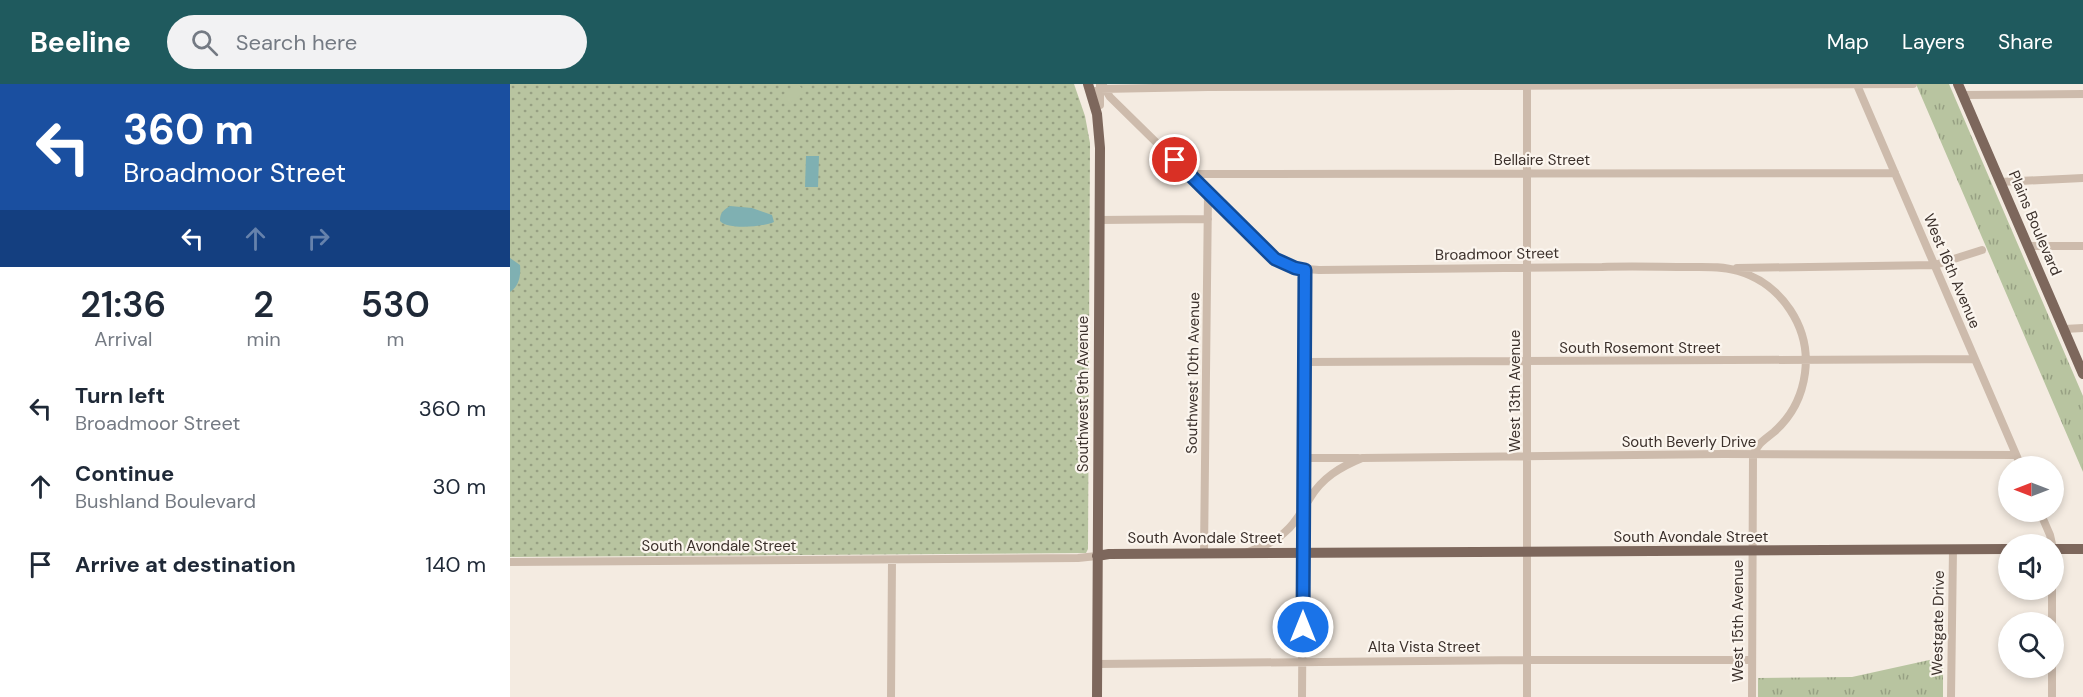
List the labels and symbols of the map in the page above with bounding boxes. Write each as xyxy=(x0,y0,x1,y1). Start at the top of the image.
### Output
pin xyxy=(1149,134,1200,185)
street label: Bellaire Street xyxy=(1494,150,1590,170)
street label: Plains Boulevard xyxy=(2004,167,2066,279)
street label: West 16th Avenue xyxy=(1919,211,1985,331)
street label: Broadmoor Street xyxy=(1435,243,1559,265)
street label: Southwest 10th Avenue xyxy=(1182,292,1204,454)
street label: Southwest 9th Avenue xyxy=(1073,316,1093,472)
street label: West 13th Avenue xyxy=(1505,330,1525,452)
street label: South Rosemont Street xyxy=(1559,338,1721,358)
street label: South Beverly Drive xyxy=(1622,432,1756,452)
north arrow xyxy=(1998,456,2064,522)
street label: South Avondale Street xyxy=(1614,527,1769,547)
street label: South Avondale Street xyxy=(1128,528,1283,548)
street label: South Avondale Street xyxy=(642,536,797,556)
street label: West 15th Avenue xyxy=(1728,560,1748,682)
street label: Westgate Drive xyxy=(1927,570,1949,676)
position arrow xyxy=(1271,595,1335,659)
street label: Alta Vista Street xyxy=(1368,637,1480,657)

